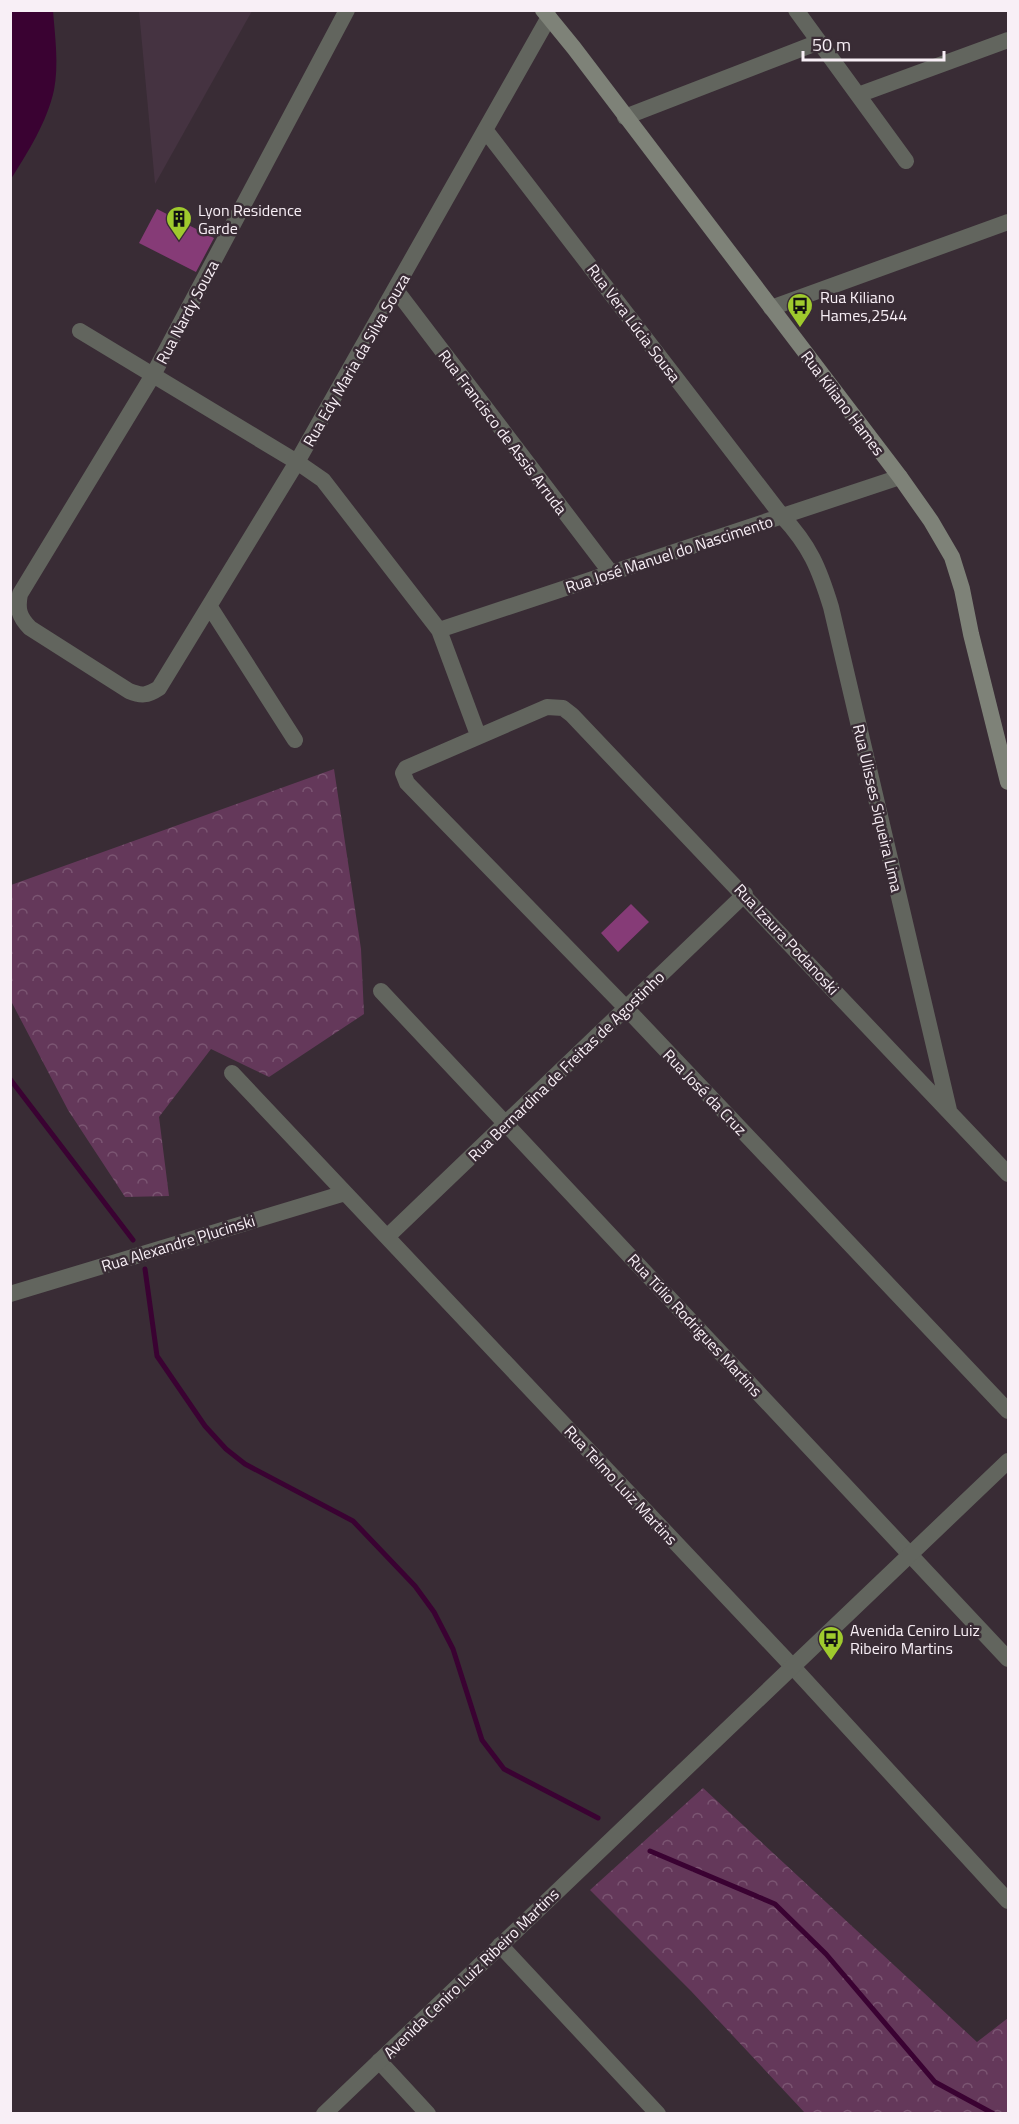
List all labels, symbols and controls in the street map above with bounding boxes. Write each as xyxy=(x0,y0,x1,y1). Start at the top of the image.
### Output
scale bar xyxy=(803,24,944,62)
text: 50 m xyxy=(812,31,851,58)
place label: Lyon Residence Garde xyxy=(198,198,302,240)
building icon: Lyon Residence Garde xyxy=(164,204,194,242)
street label: Rua Nardy Souza xyxy=(149,256,225,368)
street label: Rua Vera Lúcia Sousa xyxy=(581,259,687,387)
street label: Rua Edy Maria da Silva Souza xyxy=(297,269,415,451)
place label: Rua Kiliano Hames,2544 xyxy=(820,285,907,327)
bus stop icon: Rua Kiliano Hames,2544 xyxy=(785,291,815,329)
street label: Rua Francisco de Assis Arruda xyxy=(433,344,573,520)
street label: Rua Kiliano Hames xyxy=(796,345,890,461)
street label: Rua José Manuel do Nascimento xyxy=(562,509,776,599)
street label: Rua Ulisses Siqueira Lima xyxy=(847,722,909,894)
street label: Rua Izaura Podanoski xyxy=(729,878,845,1000)
street label: Rua Bernardina de Freitas de Agostinho xyxy=(462,965,670,1167)
street label: Rua José da Cruz xyxy=(658,1043,752,1141)
street label: Rua Alexandre Plucinski xyxy=(98,1208,258,1278)
street label: Rua Túlio Rodrigues Martins xyxy=(622,1248,768,1402)
street label: Rua Telmo Luiz Martins xyxy=(559,1420,683,1550)
place label: Avenida Ceniro Luiz Ribeiro Martins xyxy=(850,1618,980,1660)
bus stop icon: Avenida Ceniro Luiz Ribeiro Martins xyxy=(816,1624,846,1662)
street label: Avenida Ceniro Luiz Ribeiro Martins xyxy=(378,1882,564,2064)

